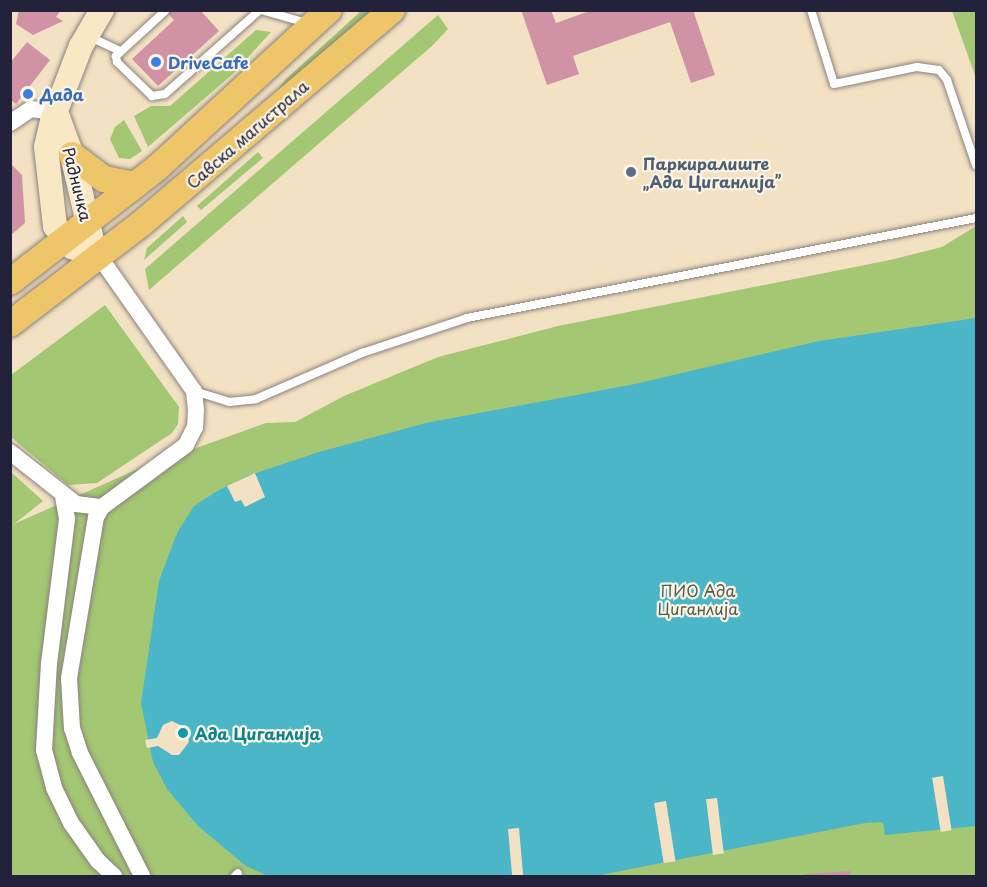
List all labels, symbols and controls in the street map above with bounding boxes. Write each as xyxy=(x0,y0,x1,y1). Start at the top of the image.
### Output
place label: DriveCafe xyxy=(168,52,249,72)
marker: DriveCafe xyxy=(149,55,163,69)
street label: Савска магистрала xyxy=(182,75,312,193)
place label: Дада xyxy=(40,84,84,104)
marker: Дада xyxy=(21,87,35,101)
street label: Радничка xyxy=(60,145,96,223)
place label: Паркиралиште „Ада Циганлија” xyxy=(643,153,781,191)
marker: Паркиралиште „Ада Циганлија” xyxy=(624,165,638,179)
park label: ПИО Ада Циганлија xyxy=(658,580,738,618)
place label: Ада Циганлија xyxy=(195,723,320,743)
marker: Ада Циганлија xyxy=(176,726,190,740)

